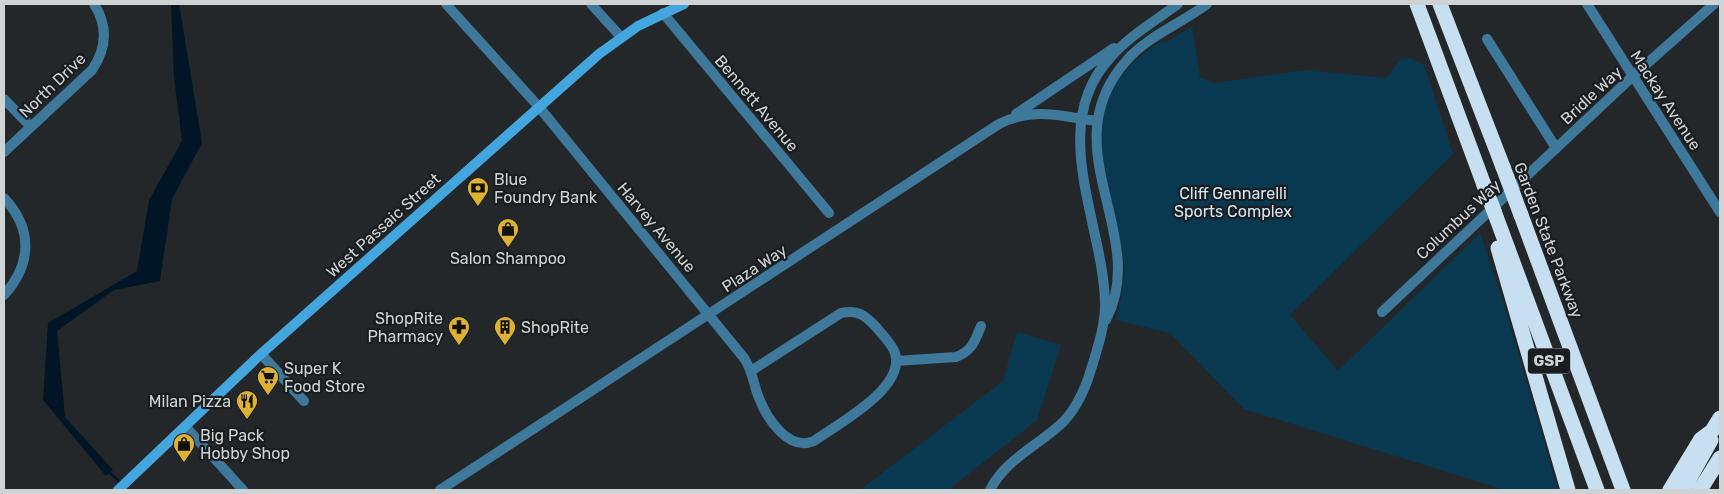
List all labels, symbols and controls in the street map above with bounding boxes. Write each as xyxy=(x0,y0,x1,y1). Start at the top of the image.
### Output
street label: Mackay Avenue xyxy=(1626,47,1705,154)
street label: North Drive xyxy=(15,49,89,122)
street label: Bennett Avenue xyxy=(711,51,802,155)
street label: Bridle Way xyxy=(1557,62,1626,128)
street label: Garden State Parkway xyxy=(1510,160,1587,321)
street label: West Passaic Street xyxy=(322,169,444,282)
place label: Blue Foundry Bank xyxy=(494,170,598,207)
street label: Columbus Way xyxy=(1412,175,1505,263)
bank icon: Blue Foundry Bank xyxy=(466,176,490,207)
street label: Harvey Avenue xyxy=(614,179,700,276)
park label: Cliff Gennarelli Sports Complex xyxy=(1174,184,1292,221)
shop icon: Salon Shampoo xyxy=(496,217,520,248)
street label: Plaza Way xyxy=(718,240,790,296)
place label: Salon Shampoo xyxy=(450,249,566,268)
place label: ShopRite Pharmacy xyxy=(368,309,443,346)
pharmacy icon: ShopRite Pharmacy xyxy=(447,315,471,346)
building icon: ShopRite xyxy=(493,315,517,346)
place label: ShopRite xyxy=(521,318,589,337)
road number: GSP xyxy=(1528,348,1570,374)
place label: Super K Food Store xyxy=(284,359,365,396)
supermarket icon: Super K Food Store xyxy=(256,365,280,396)
restaurant icon: Milan Pizza xyxy=(235,389,259,420)
place label: Milan Pizza xyxy=(149,392,231,411)
place label: Big Pack Hobby Shop xyxy=(200,426,290,463)
shop icon: Big Pack Hobby Shop xyxy=(172,432,196,463)

